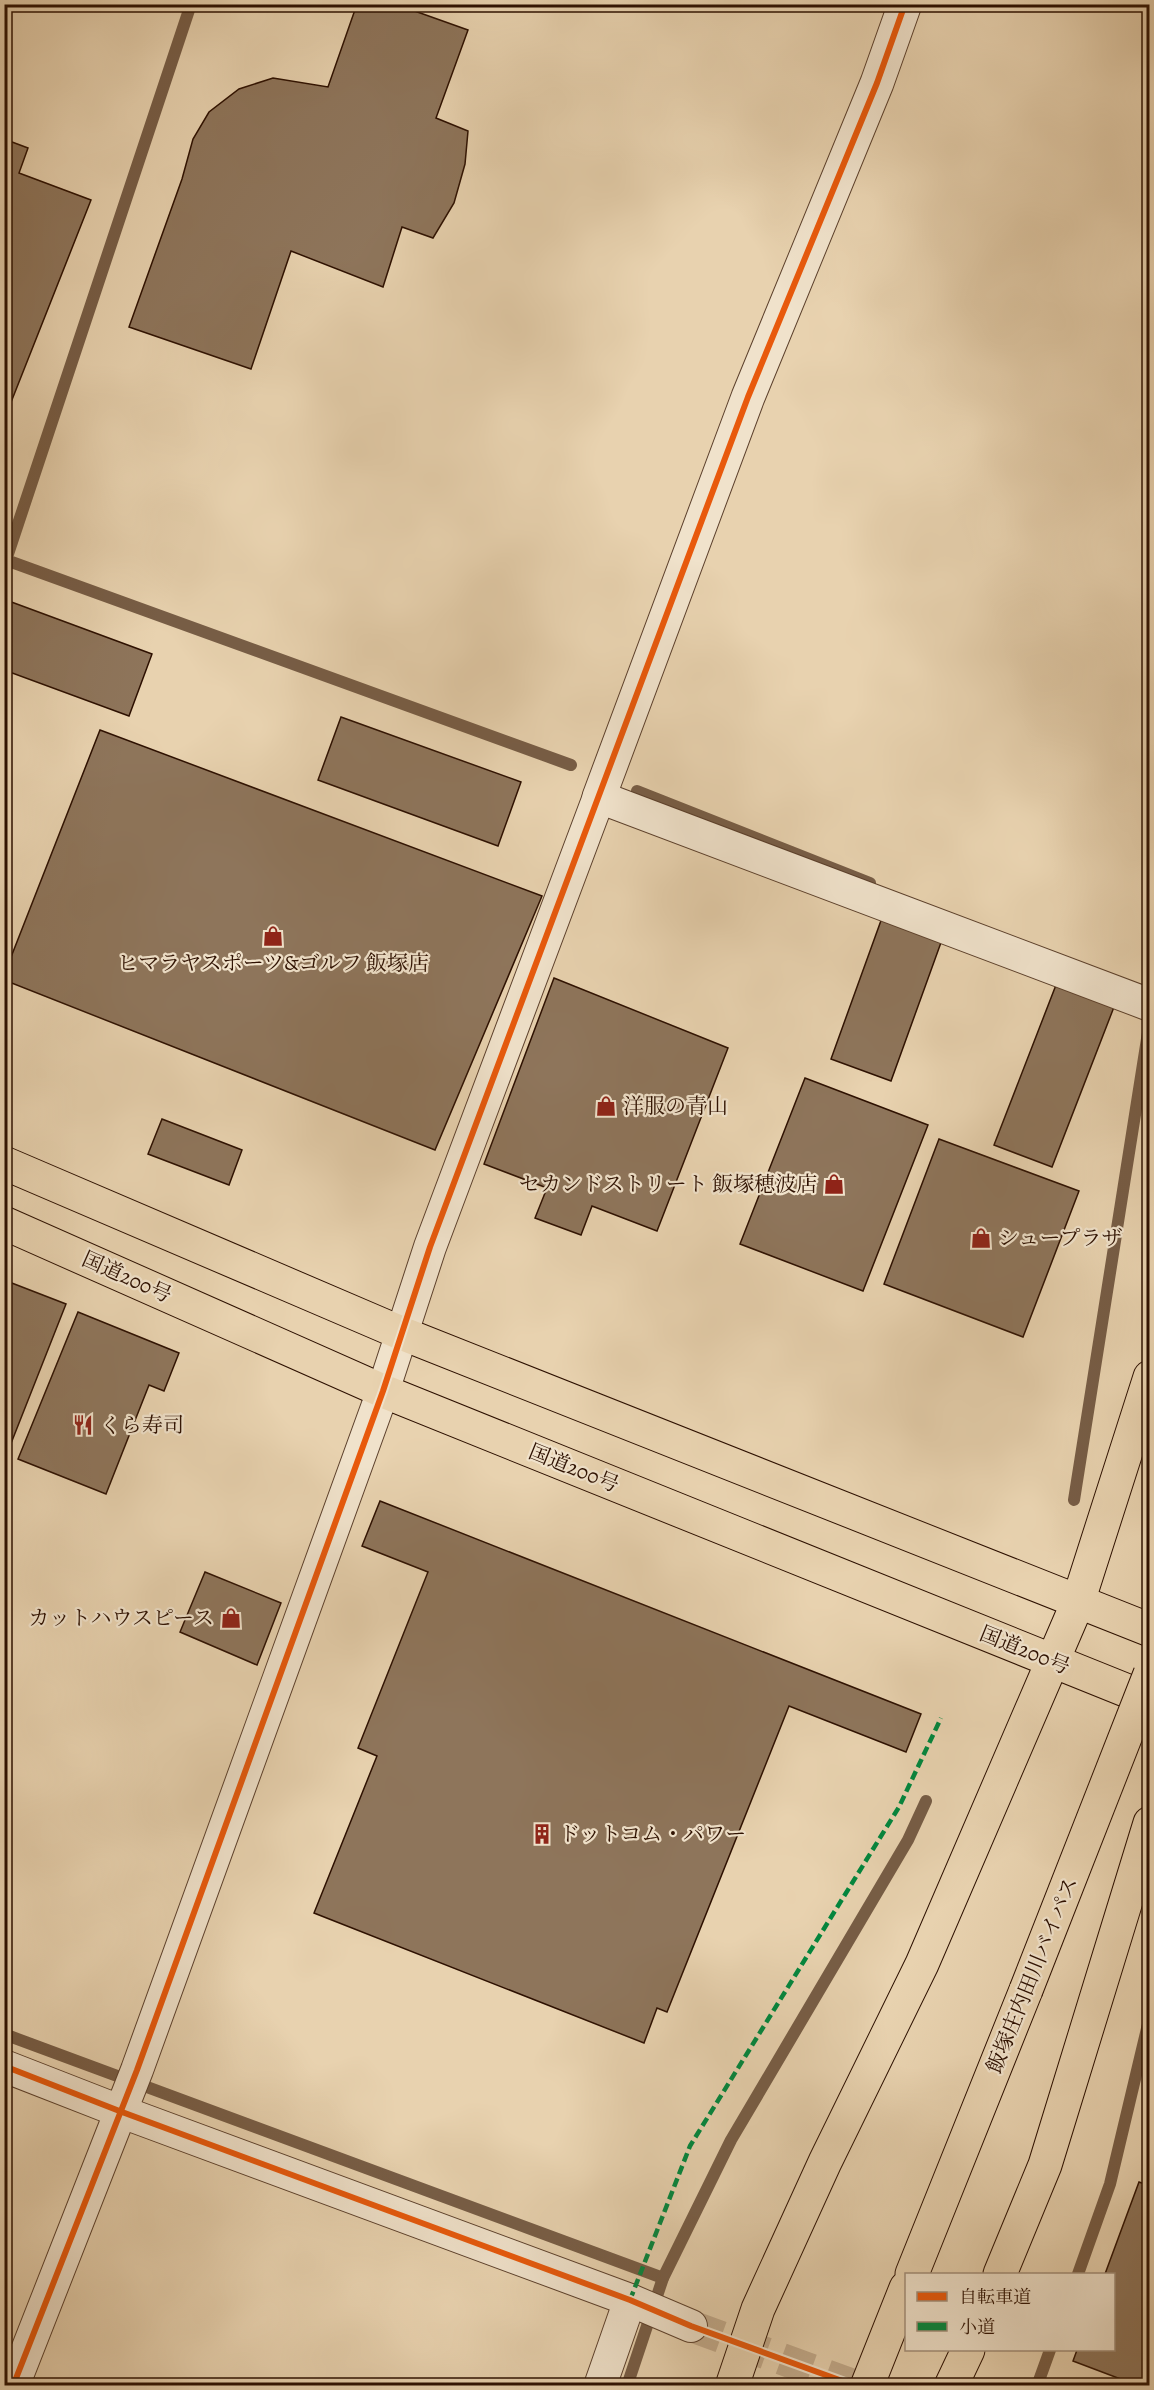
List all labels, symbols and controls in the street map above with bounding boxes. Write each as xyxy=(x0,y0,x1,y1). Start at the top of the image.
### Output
shop icon: ヒマラヤスポーツ&ゴルフ 飯塚店 xyxy=(261,924,285,948)
place label: ヒマラヤスポーツ&ゴルフ 飯塚店 xyxy=(117,949,429,977)
place label: 洋服の青山 xyxy=(623,1092,728,1120)
shop icon: 洋服の青山 xyxy=(594,1094,618,1118)
place label: セカンドストリート 飯塚穂波店 xyxy=(519,1170,817,1198)
shop icon: セカンドストリート 飯塚穂波店 xyxy=(822,1172,846,1196)
place label: シュープラザ xyxy=(998,1224,1123,1252)
shop icon: シュープラザ xyxy=(969,1226,993,1250)
street label: 国道200号 xyxy=(78,1245,176,1309)
place label: くら寿司 xyxy=(100,1411,184,1439)
restaurant icon: くら寿司 xyxy=(71,1413,95,1437)
street label: 国道200号 xyxy=(525,1437,623,1499)
place label: カットハウスピース xyxy=(28,1604,214,1632)
shop icon: カットハウスピース xyxy=(219,1606,243,1630)
street label: 国道200号 xyxy=(976,1619,1074,1681)
place label: ドットコム・パワー xyxy=(559,1820,746,1848)
building icon: ドットコム・パワー xyxy=(530,1822,554,1846)
street label: 飯塚庄内田川バイパス xyxy=(980,1873,1084,2077)
legend xyxy=(905,2273,1115,2351)
text: 自転車道 xyxy=(959,2285,1031,2309)
text: 小道 xyxy=(959,2315,995,2339)

